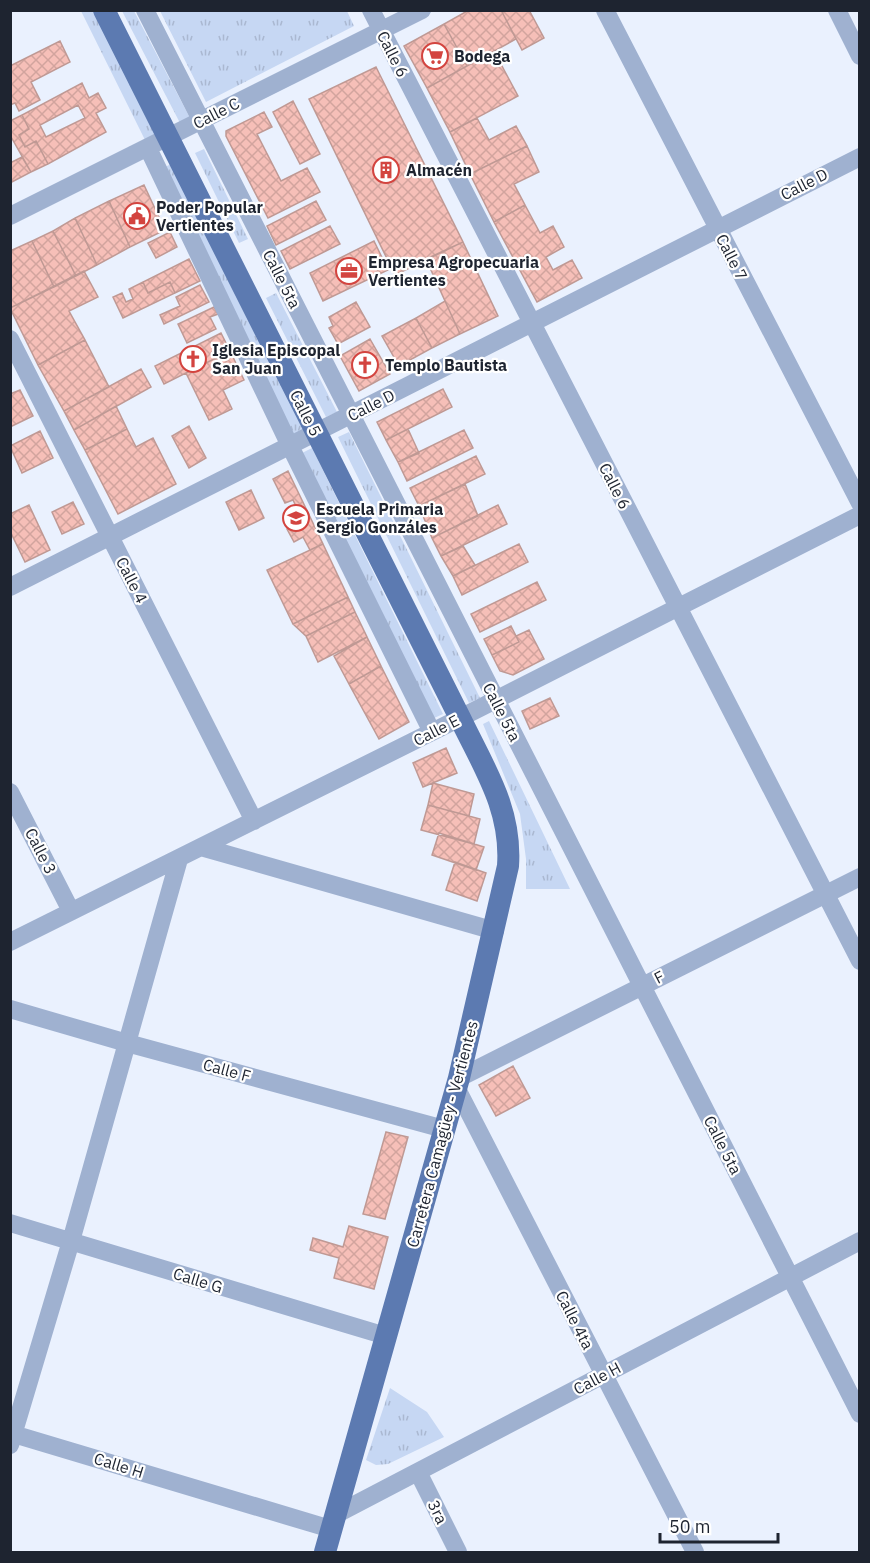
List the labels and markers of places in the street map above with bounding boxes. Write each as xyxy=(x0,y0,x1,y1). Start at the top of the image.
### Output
supermarket icon: Bodega xyxy=(420,41,450,71)
place label: Bodega xyxy=(454,46,510,66)
building icon: Almacén xyxy=(371,155,401,185)
place label: Almacén xyxy=(406,160,472,180)
place label: Poder Popular Vertientes xyxy=(156,197,264,235)
public building icon: Poder Popular Vertientes xyxy=(122,201,152,231)
place label: Empresa Agropecuaria Vertientes xyxy=(368,252,539,290)
office icon: Empresa Agropecuaria Vertientes xyxy=(334,256,364,286)
place label: Iglesia Episcopal San Juan xyxy=(212,340,340,378)
church icon: Iglesia Episcopal San Juan xyxy=(178,344,208,374)
church icon: Templo Bautista xyxy=(350,350,380,380)
place label: Templo Bautista xyxy=(385,355,507,375)
place label: Escuela Primaria Sergio Gonzáles xyxy=(316,499,443,537)
school or university icon: Escuela Primaria Sergio Gonzáles xyxy=(281,503,311,533)

